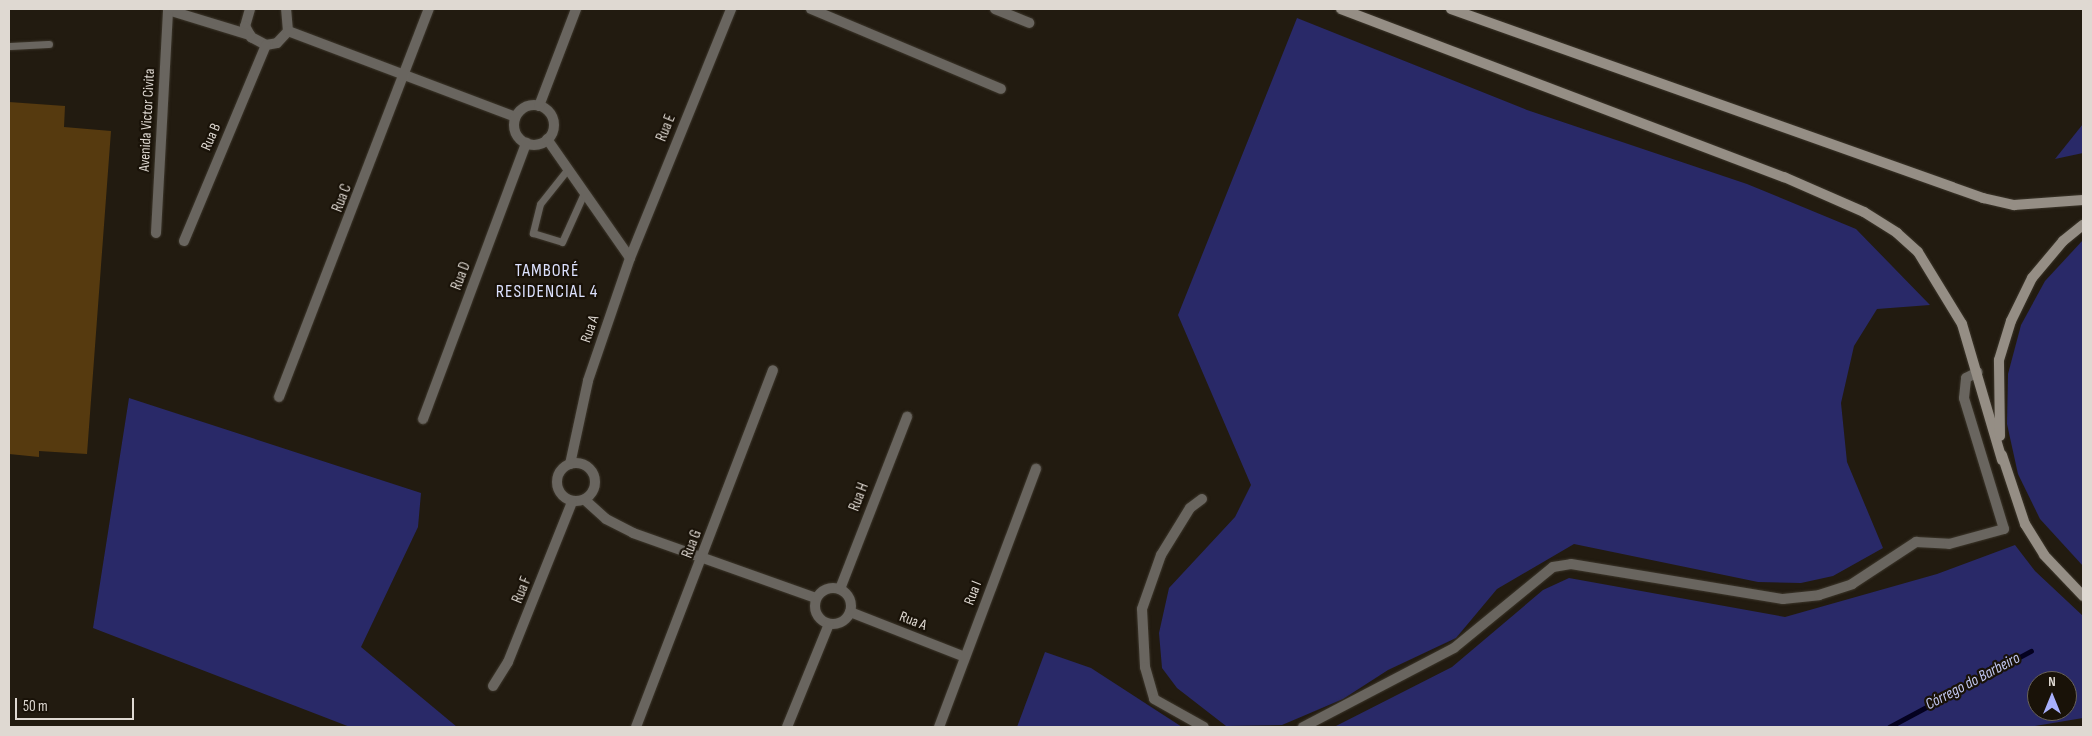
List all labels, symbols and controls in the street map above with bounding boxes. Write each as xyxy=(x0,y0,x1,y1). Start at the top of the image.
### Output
street label: Avenida Victor Civita xyxy=(135,68,159,172)
street label: Rua E xyxy=(652,112,680,144)
street label: Rua B xyxy=(197,121,225,153)
street label: Rua C xyxy=(328,181,356,215)
street label: Rua D xyxy=(447,259,475,293)
district label: TAMBORÉ RESIDENCIAL 4 xyxy=(494,261,600,304)
street label: Rua A xyxy=(577,313,603,345)
street label: Rua H xyxy=(845,480,873,514)
street label: Rua G xyxy=(678,527,706,561)
street label: Rua F xyxy=(509,574,535,606)
street label: Rua I xyxy=(960,578,986,608)
street label: Rua A xyxy=(897,608,929,634)
water label: Córrego do Barbeiro xyxy=(1922,649,2024,715)
north arrow xyxy=(2027,671,2077,721)
text: N xyxy=(2048,673,2056,690)
scale bar xyxy=(18,688,136,720)
text: 50 m xyxy=(23,697,48,716)

